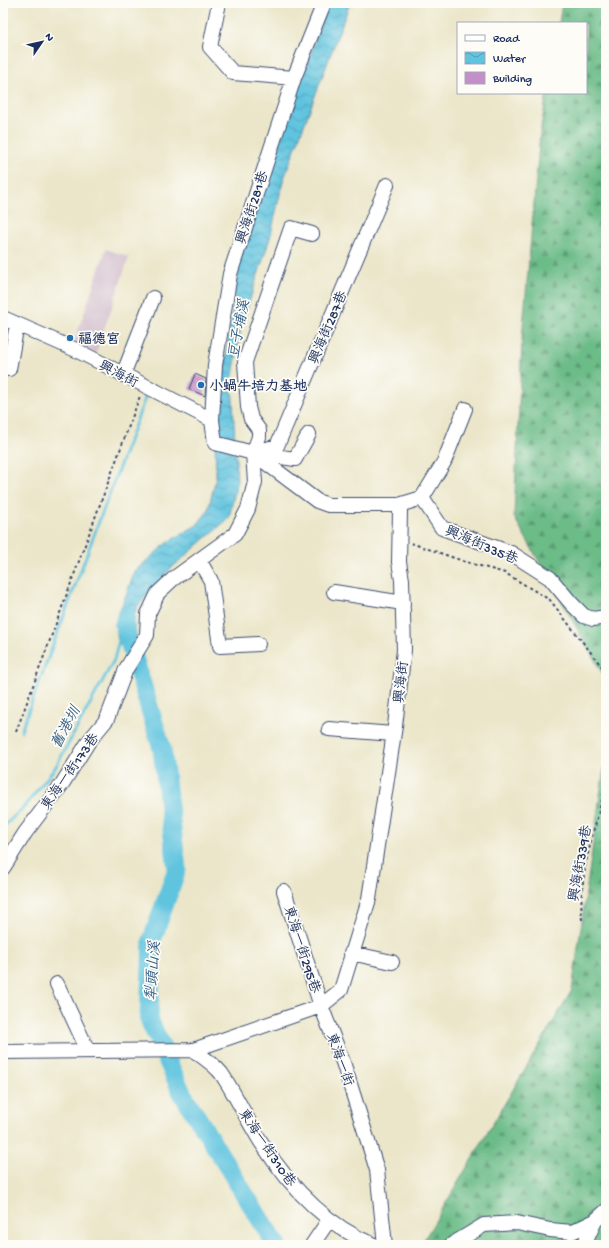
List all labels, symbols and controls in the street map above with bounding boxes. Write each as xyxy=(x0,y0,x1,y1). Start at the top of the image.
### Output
north arrow xyxy=(22,22,62,62)
legend xyxy=(457,22,587,94)
text: N xyxy=(42,31,56,44)
text: Road xyxy=(493,33,520,47)
text: Water xyxy=(493,53,527,67)
text: Building xyxy=(492,73,532,87)
street label: 興海街281巷 xyxy=(233,168,274,247)
street label: 興海街287巷 xyxy=(305,288,353,367)
water label: 豆子埔溪 xyxy=(224,297,255,361)
place label: 福德宮 xyxy=(78,331,120,349)
marker: 福德宮 xyxy=(65,333,75,343)
street label: 興海街 xyxy=(95,357,141,392)
place label: 小蝸牛培力基地 xyxy=(209,378,307,396)
marker: 小蝸牛培力基地 xyxy=(196,380,206,390)
street label: 興海街335巷 xyxy=(442,522,522,570)
street label: 興海街 xyxy=(391,660,413,704)
water label: 舊港圳 xyxy=(47,702,86,752)
street label: 東海一街173巷 xyxy=(37,729,104,814)
street label: 興海街339巷 xyxy=(565,823,597,903)
street label: 東海一街295巷 xyxy=(278,903,324,997)
water label: 犁頭山溪 xyxy=(142,940,165,1002)
street label: 東海一街 xyxy=(321,1030,357,1089)
street label: 東海一街310巷 xyxy=(233,1105,300,1192)

